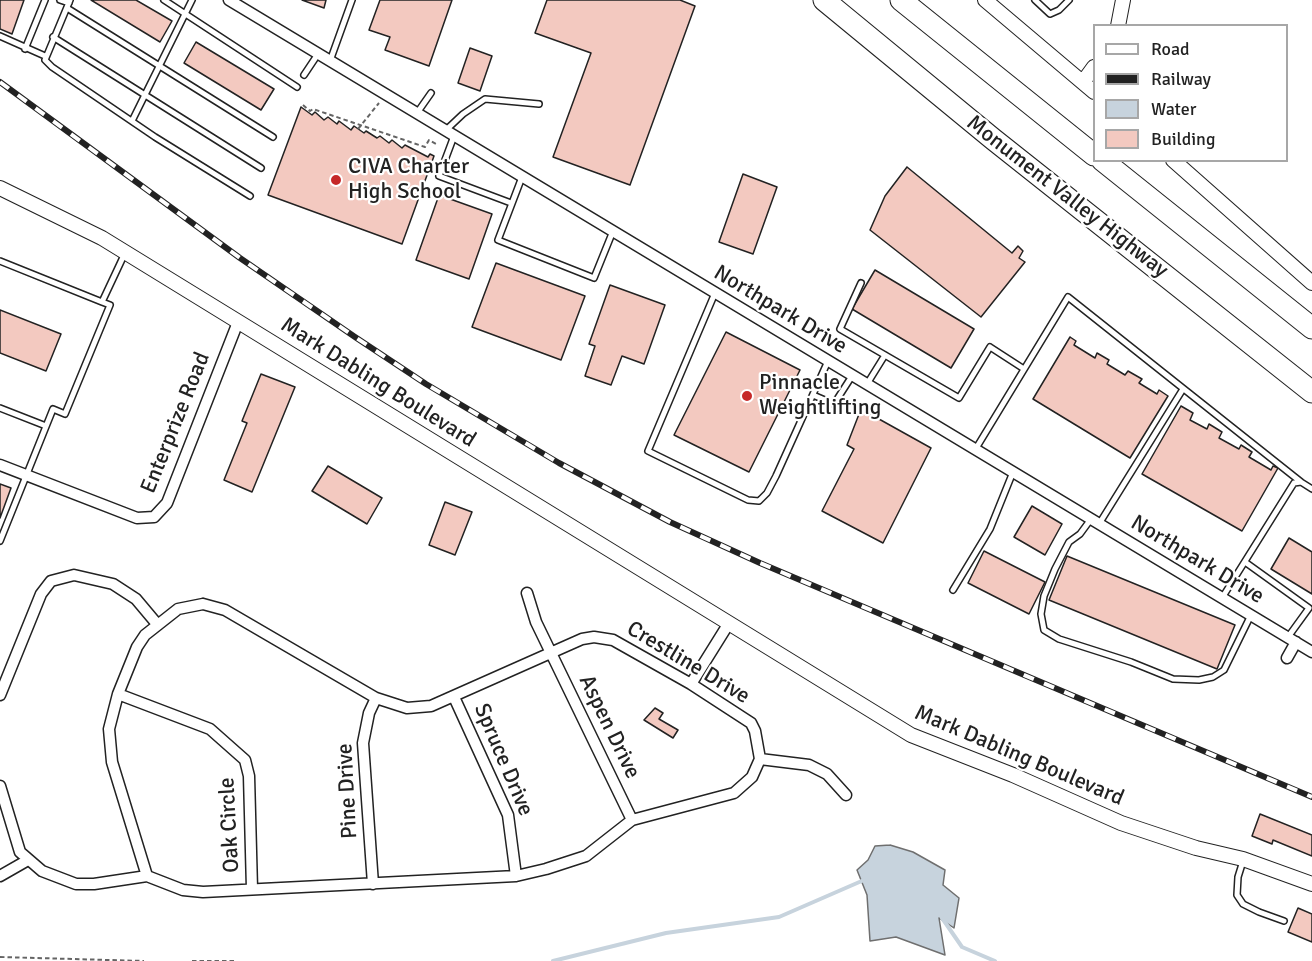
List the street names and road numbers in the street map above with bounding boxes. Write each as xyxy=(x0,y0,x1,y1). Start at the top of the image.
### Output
street label: Monument Valley Highway xyxy=(961,110,1173,284)
street label: Northpark Drive xyxy=(709,260,851,360)
street label: Mark Dabling Boulevard xyxy=(276,312,480,454)
street label: Enterprize Road xyxy=(136,349,216,497)
street label: Northpark Drive xyxy=(1126,510,1268,610)
street label: Crestline Drive xyxy=(622,616,754,710)
street label: Aspen Drive xyxy=(573,671,645,783)
street label: Spruce Drive xyxy=(468,700,538,820)
street label: Mark Dabling Boulevard xyxy=(910,700,1128,812)
street label: Pine Drive xyxy=(332,743,364,839)
street label: Oak Circle xyxy=(214,776,246,874)

